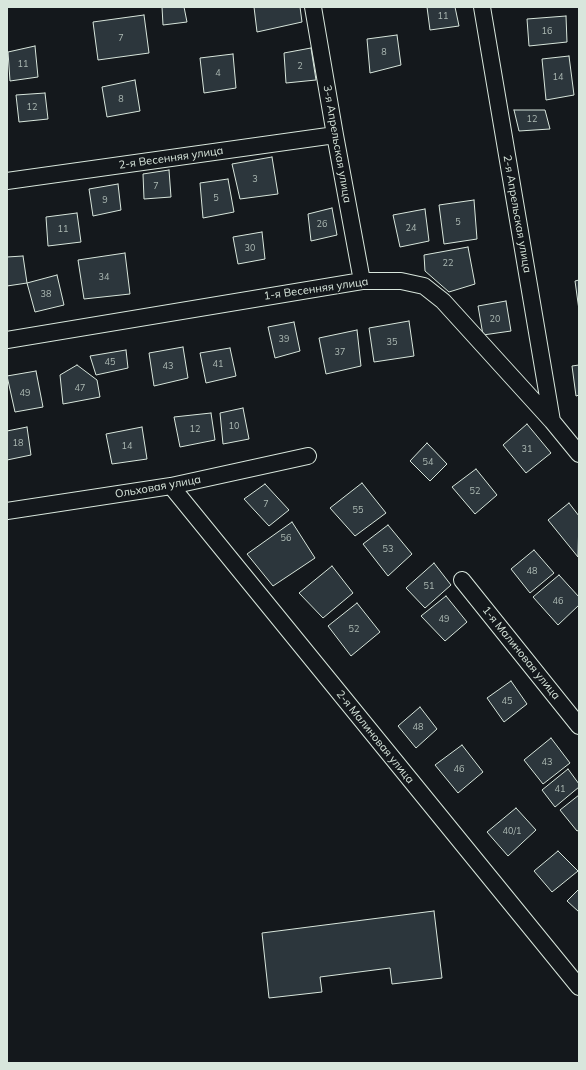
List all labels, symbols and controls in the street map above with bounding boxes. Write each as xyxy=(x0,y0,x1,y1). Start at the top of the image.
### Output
house number: 11 xyxy=(438,11,448,21)
house number: 16 xyxy=(542,26,552,36)
house number: 7 xyxy=(118,33,124,43)
house number: 8 xyxy=(381,47,387,57)
house number: 11 xyxy=(18,59,28,69)
house number: 2 xyxy=(297,61,303,71)
house number: 4 xyxy=(215,68,221,78)
house number: 14 xyxy=(553,72,563,82)
street label: 3-я Апрельская улица xyxy=(320,84,354,204)
house number: 8 xyxy=(118,94,124,104)
house number: 12 xyxy=(27,102,37,112)
house number: 12 xyxy=(527,114,537,124)
street label: 2-я Весенняя улица xyxy=(118,144,224,172)
street label: 2-я Апрельская улица xyxy=(500,154,534,274)
house number: 3 xyxy=(252,174,258,184)
house number: 7 xyxy=(153,181,159,191)
house number: 5 xyxy=(213,193,219,203)
house number: 9 xyxy=(102,195,108,205)
house number: 5 xyxy=(455,217,461,227)
house number: 26 xyxy=(317,219,327,229)
house number: 24 xyxy=(406,223,416,233)
house number: 11 xyxy=(58,224,68,234)
house number: 30 xyxy=(245,243,255,253)
house number: 22 xyxy=(443,258,453,268)
house number: 34 xyxy=(99,272,109,282)
street label: 1-я Весенняя улица xyxy=(263,275,369,303)
house number: 38 xyxy=(41,289,51,299)
house number: 20 xyxy=(490,314,500,324)
house number: 39 xyxy=(279,334,289,344)
house number: 35 xyxy=(387,337,397,347)
house number: 37 xyxy=(335,347,345,357)
house number: 45 xyxy=(105,357,115,367)
house number: 41 xyxy=(213,359,223,369)
house number: 43 xyxy=(163,361,173,371)
house number: 47 xyxy=(75,383,85,393)
house number: 49 xyxy=(20,388,30,398)
house number: 10 xyxy=(229,421,239,431)
house number: 12 xyxy=(190,424,200,434)
house number: 18 xyxy=(13,438,23,448)
house number: 14 xyxy=(122,441,132,451)
house number: 31 xyxy=(522,444,532,454)
house number: 54 xyxy=(423,457,433,467)
street label: Ольховая улица xyxy=(114,473,202,501)
house number: 52 xyxy=(470,486,480,496)
house number: 7 xyxy=(263,499,269,509)
house number: 55 xyxy=(353,505,363,515)
house number: 56 xyxy=(281,533,291,543)
house number: 53 xyxy=(383,544,393,554)
house number: 48 xyxy=(527,566,537,576)
house number: 51 xyxy=(424,581,434,591)
house number: 46 xyxy=(553,596,563,606)
street label: 1-я Малиновая улица xyxy=(479,604,563,702)
house number: 49 xyxy=(439,614,449,624)
house number: 52 xyxy=(349,624,359,634)
street label: 2-я Малиновая улица xyxy=(333,688,417,786)
house number: 45 xyxy=(502,696,512,706)
house number: 48 xyxy=(413,722,423,732)
house number: 43 xyxy=(542,757,552,767)
house number: 46 xyxy=(454,764,464,774)
house number: 41 xyxy=(555,784,565,794)
house number: 40/1 xyxy=(503,826,521,836)

